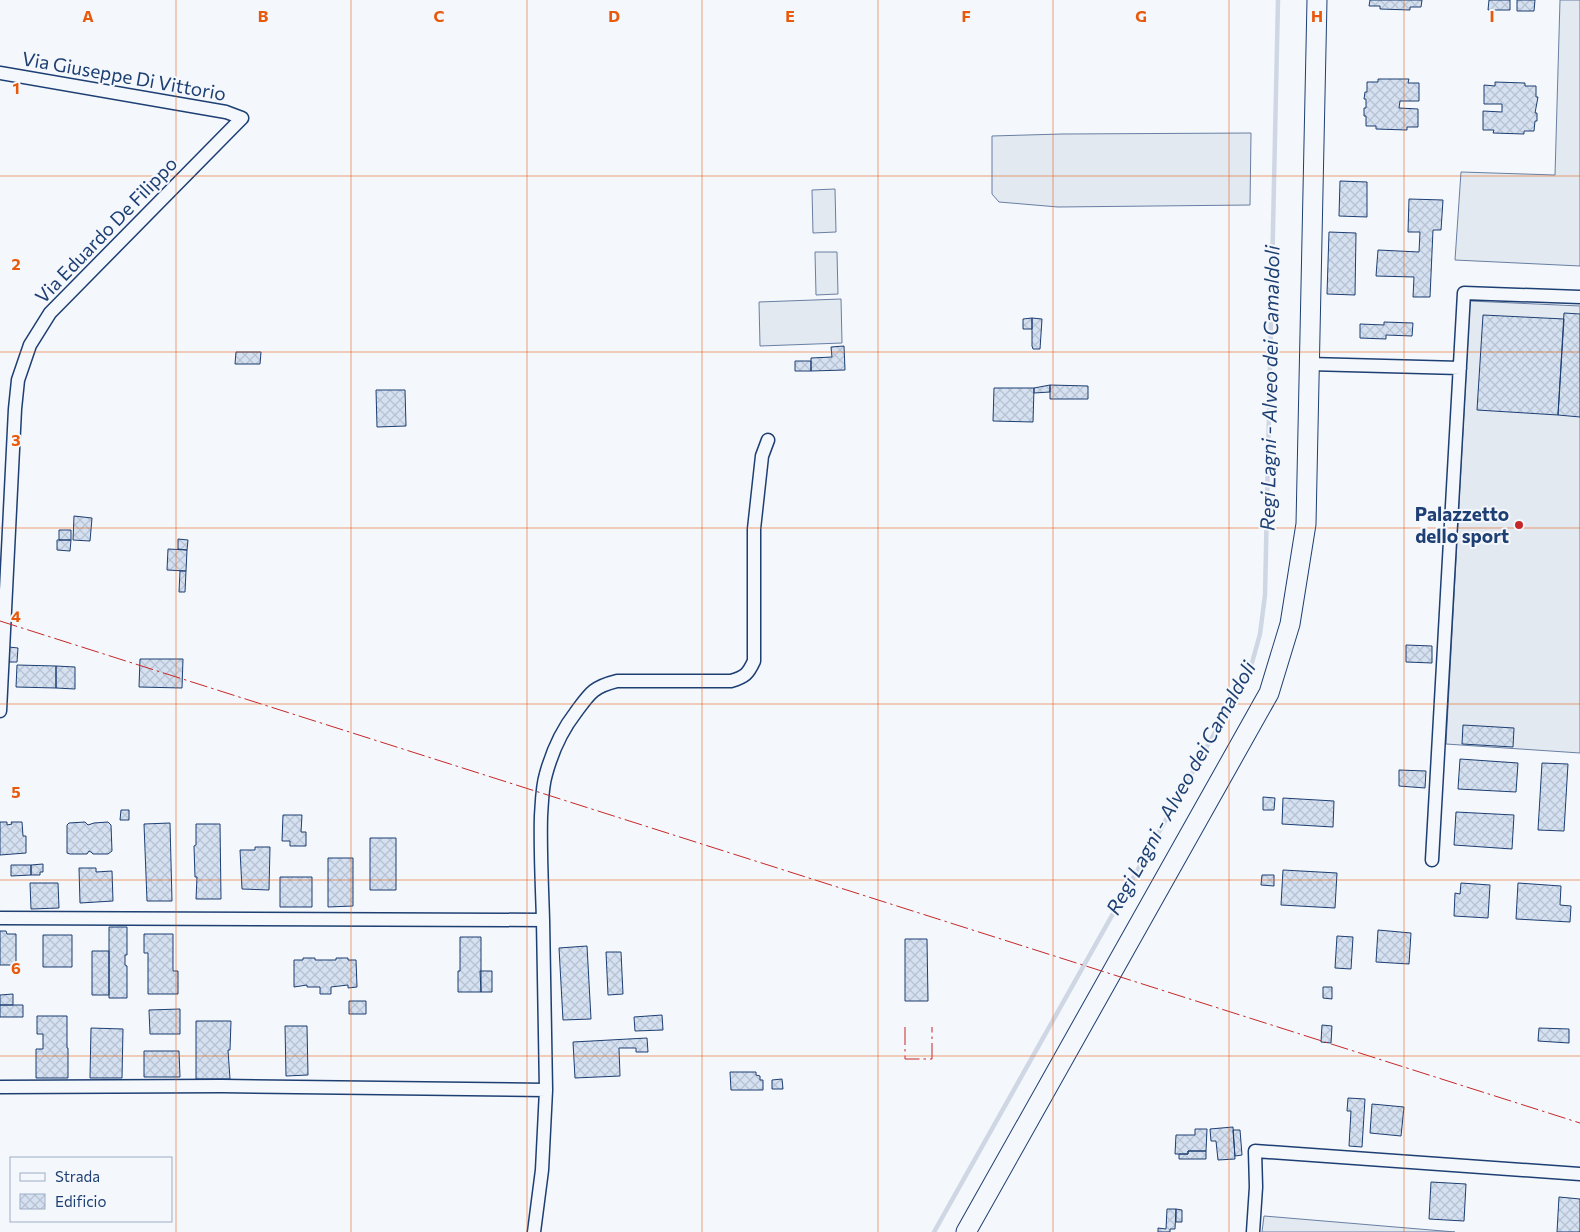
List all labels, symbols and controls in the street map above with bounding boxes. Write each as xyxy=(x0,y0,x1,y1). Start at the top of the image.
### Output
text: A xyxy=(82,6,94,25)
text: B xyxy=(258,6,269,25)
text: C xyxy=(434,6,445,25)
text: D xyxy=(608,6,620,25)
text: E xyxy=(785,6,795,25)
text: F xyxy=(961,6,971,25)
text: G xyxy=(1135,6,1147,25)
text: H xyxy=(1311,6,1323,25)
text: I xyxy=(1489,6,1495,25)
street label: Via Giuseppe Di Vittorio xyxy=(20,46,228,105)
text: 1 xyxy=(12,78,20,97)
street label: Via Eduardo De Filippo xyxy=(30,152,181,308)
water label: Regi Lagni - Alveo dei Camaldoli xyxy=(1255,244,1284,531)
text: 2 xyxy=(11,254,21,273)
text: 3 xyxy=(11,430,21,449)
place label: Palazzetto dello sport xyxy=(1415,502,1509,547)
marker: Palazzetto dello sport xyxy=(1513,519,1525,531)
text: 4 xyxy=(11,606,21,625)
water label: Regi Lagni - Alveo dei Camaldoli xyxy=(1100,656,1260,918)
text: 5 xyxy=(11,782,21,801)
text: 6 xyxy=(11,958,21,977)
legend xyxy=(10,1157,172,1222)
text: Strada xyxy=(55,1167,100,1185)
text: Edificio xyxy=(55,1192,106,1210)

